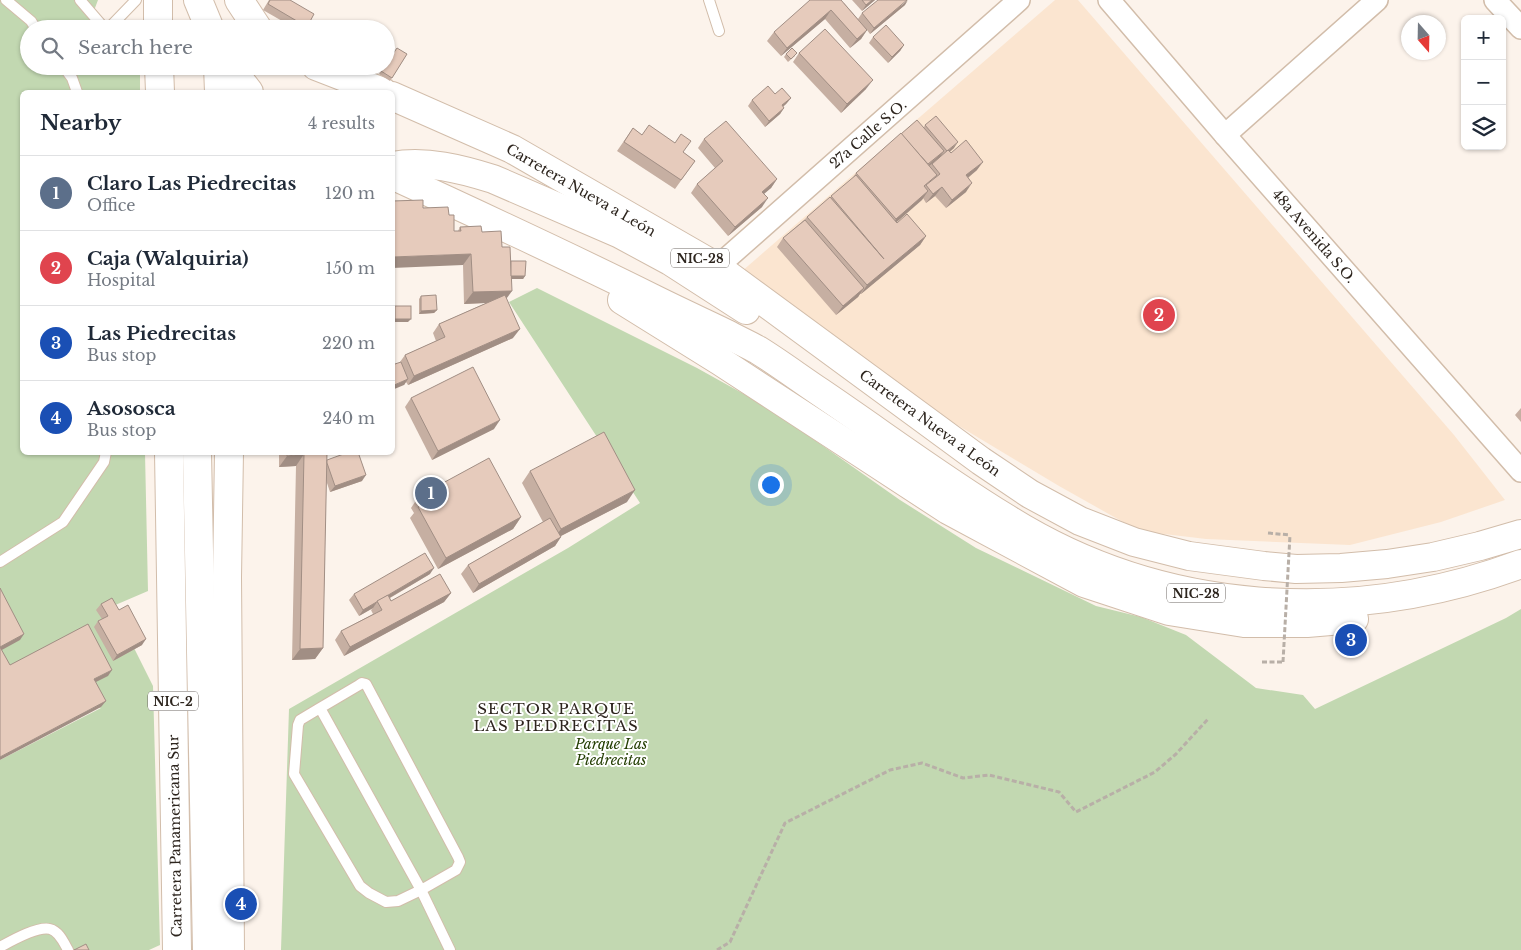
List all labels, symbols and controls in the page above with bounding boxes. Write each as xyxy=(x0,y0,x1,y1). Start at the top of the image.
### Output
north arrow xyxy=(1401,15,1446,60)
map controls xyxy=(1461,15,1506,150)
button: + xyxy=(1461,15,1506,60)
search box xyxy=(20,20,395,75)
icon: search xyxy=(38,34,66,62)
text: Search here xyxy=(78,36,193,59)
button: − xyxy=(1461,60,1506,105)
street label: 27a Calle S.O. xyxy=(826,96,910,172)
button: layers xyxy=(1461,105,1506,150)
text: Nearby xyxy=(40,110,121,136)
text: 4 results xyxy=(308,113,375,133)
street label: Carretera Nueva a León xyxy=(503,140,659,240)
text: Claro Las Piedrecitas xyxy=(87,172,296,195)
text: 1 xyxy=(53,183,59,203)
text: 120 m xyxy=(325,183,375,203)
street label: 48a Avenida S.O. xyxy=(1268,185,1360,287)
text: Office xyxy=(87,195,135,215)
text: Caja (Walquiria) xyxy=(87,247,249,270)
road number: NIC-28 xyxy=(671,248,729,268)
text: 2 xyxy=(51,258,61,278)
text: 150 m xyxy=(326,258,375,278)
text: Hospital xyxy=(87,270,156,290)
pin: 2 xyxy=(1143,296,1175,334)
text: Las Piedrecitas xyxy=(87,322,236,345)
text: 3 xyxy=(51,333,61,353)
text: 220 m xyxy=(322,333,375,353)
text: Bus stop xyxy=(87,345,156,365)
street label: Carretera Nueva a León xyxy=(856,366,1004,480)
text: Asososca xyxy=(87,397,176,420)
text: 4 xyxy=(51,408,61,428)
text: 240 m xyxy=(323,408,375,428)
text: Bus stop xyxy=(87,420,156,440)
your location xyxy=(758,472,784,498)
pin: 1 xyxy=(415,474,447,512)
road number: NIC-28 xyxy=(1167,584,1225,602)
pin: 3 xyxy=(1335,621,1367,659)
road number: NIC-2 xyxy=(148,691,198,710)
district label: SECTOR PARQUE LAS PIEDRECITAS xyxy=(473,699,639,735)
street label: Carretera Panamericana Sur xyxy=(164,734,186,937)
park label: Parque Las Piedrecitas xyxy=(574,735,647,769)
pin: 4 xyxy=(225,885,257,923)

